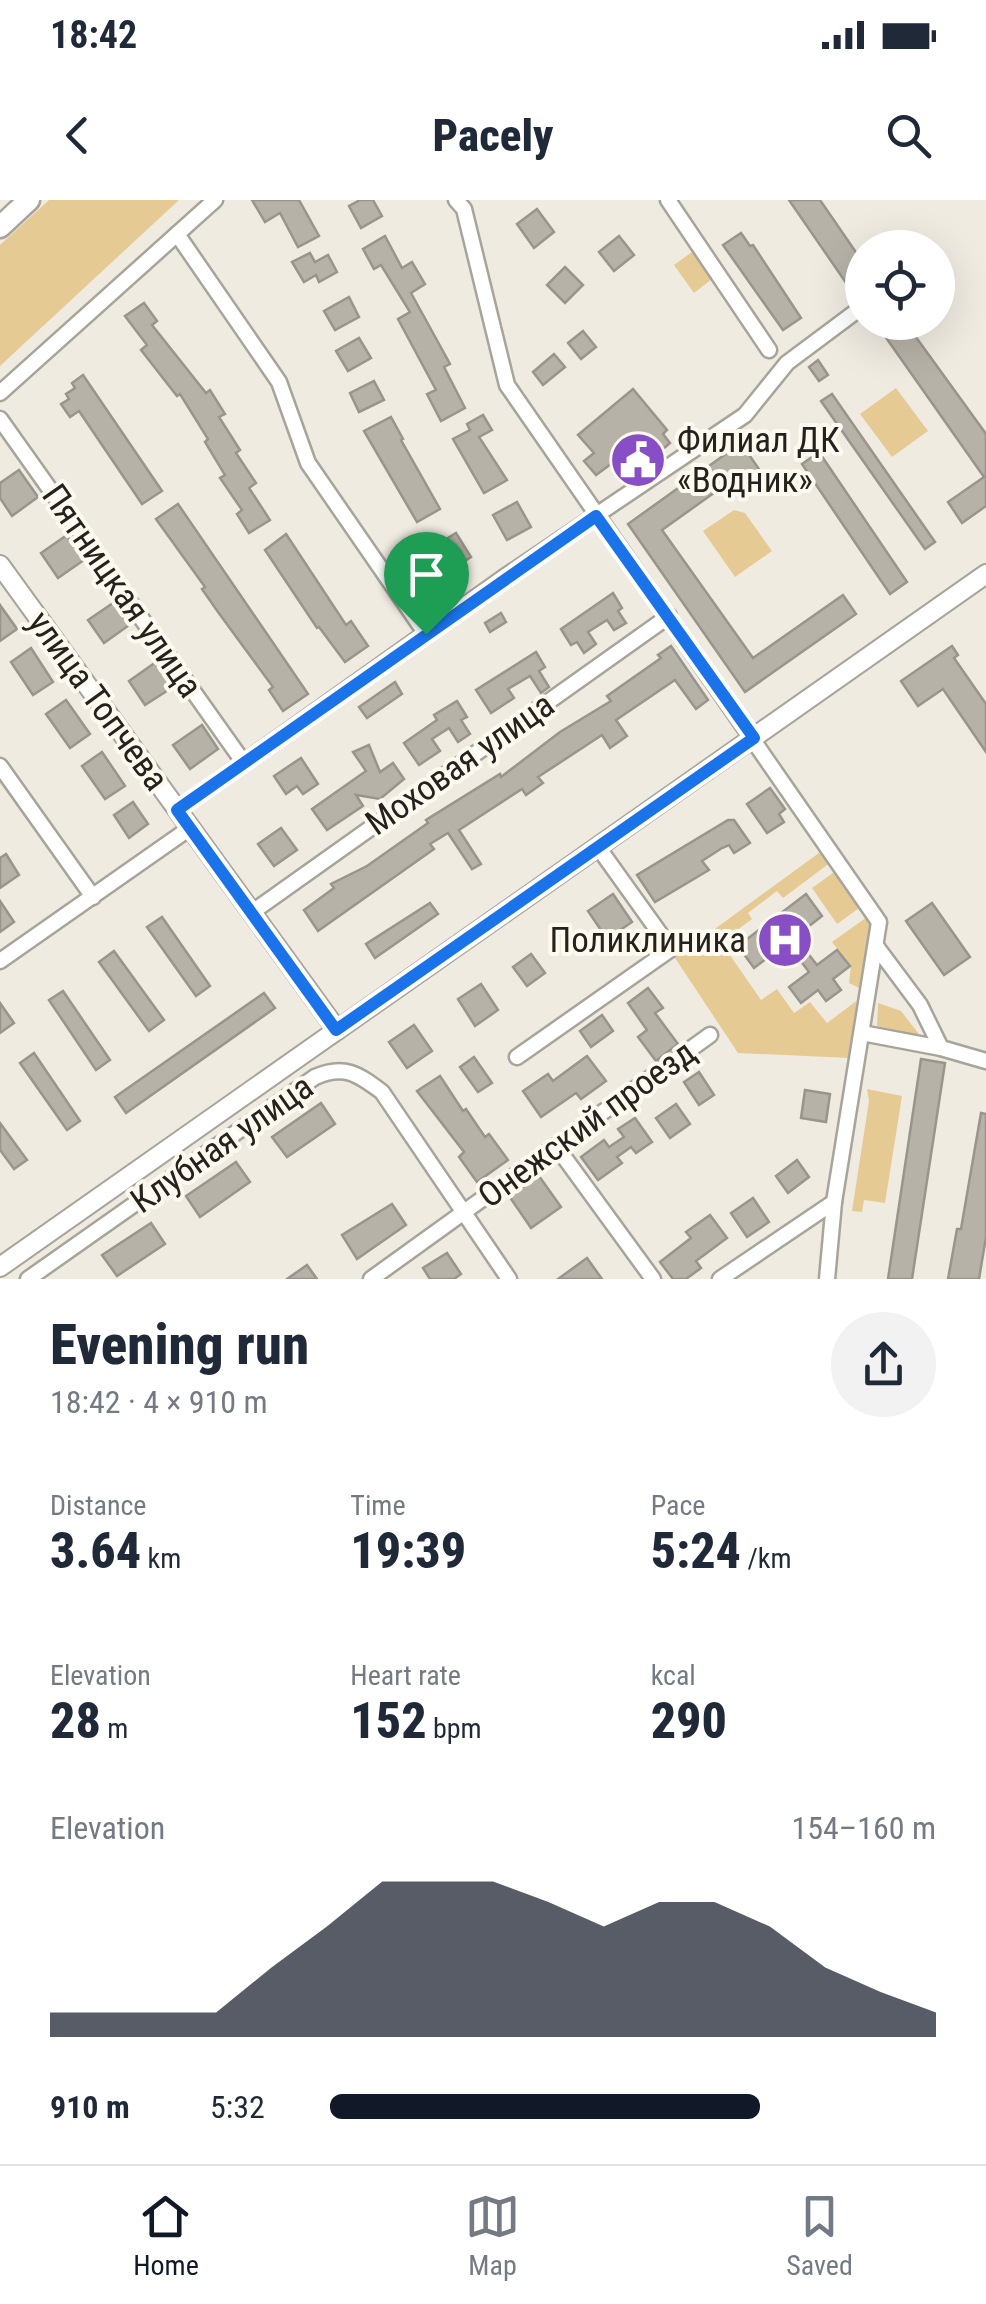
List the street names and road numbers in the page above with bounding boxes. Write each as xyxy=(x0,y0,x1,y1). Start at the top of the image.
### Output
street label: Пятницкая улица xyxy=(33,477,211,705)
street label: улица Топчева xyxy=(19,603,177,799)
street label: Моховая улица xyxy=(358,684,562,844)
street label: Онежский проезд xyxy=(470,1032,704,1216)
street label: Клубная улица xyxy=(123,1066,321,1222)

